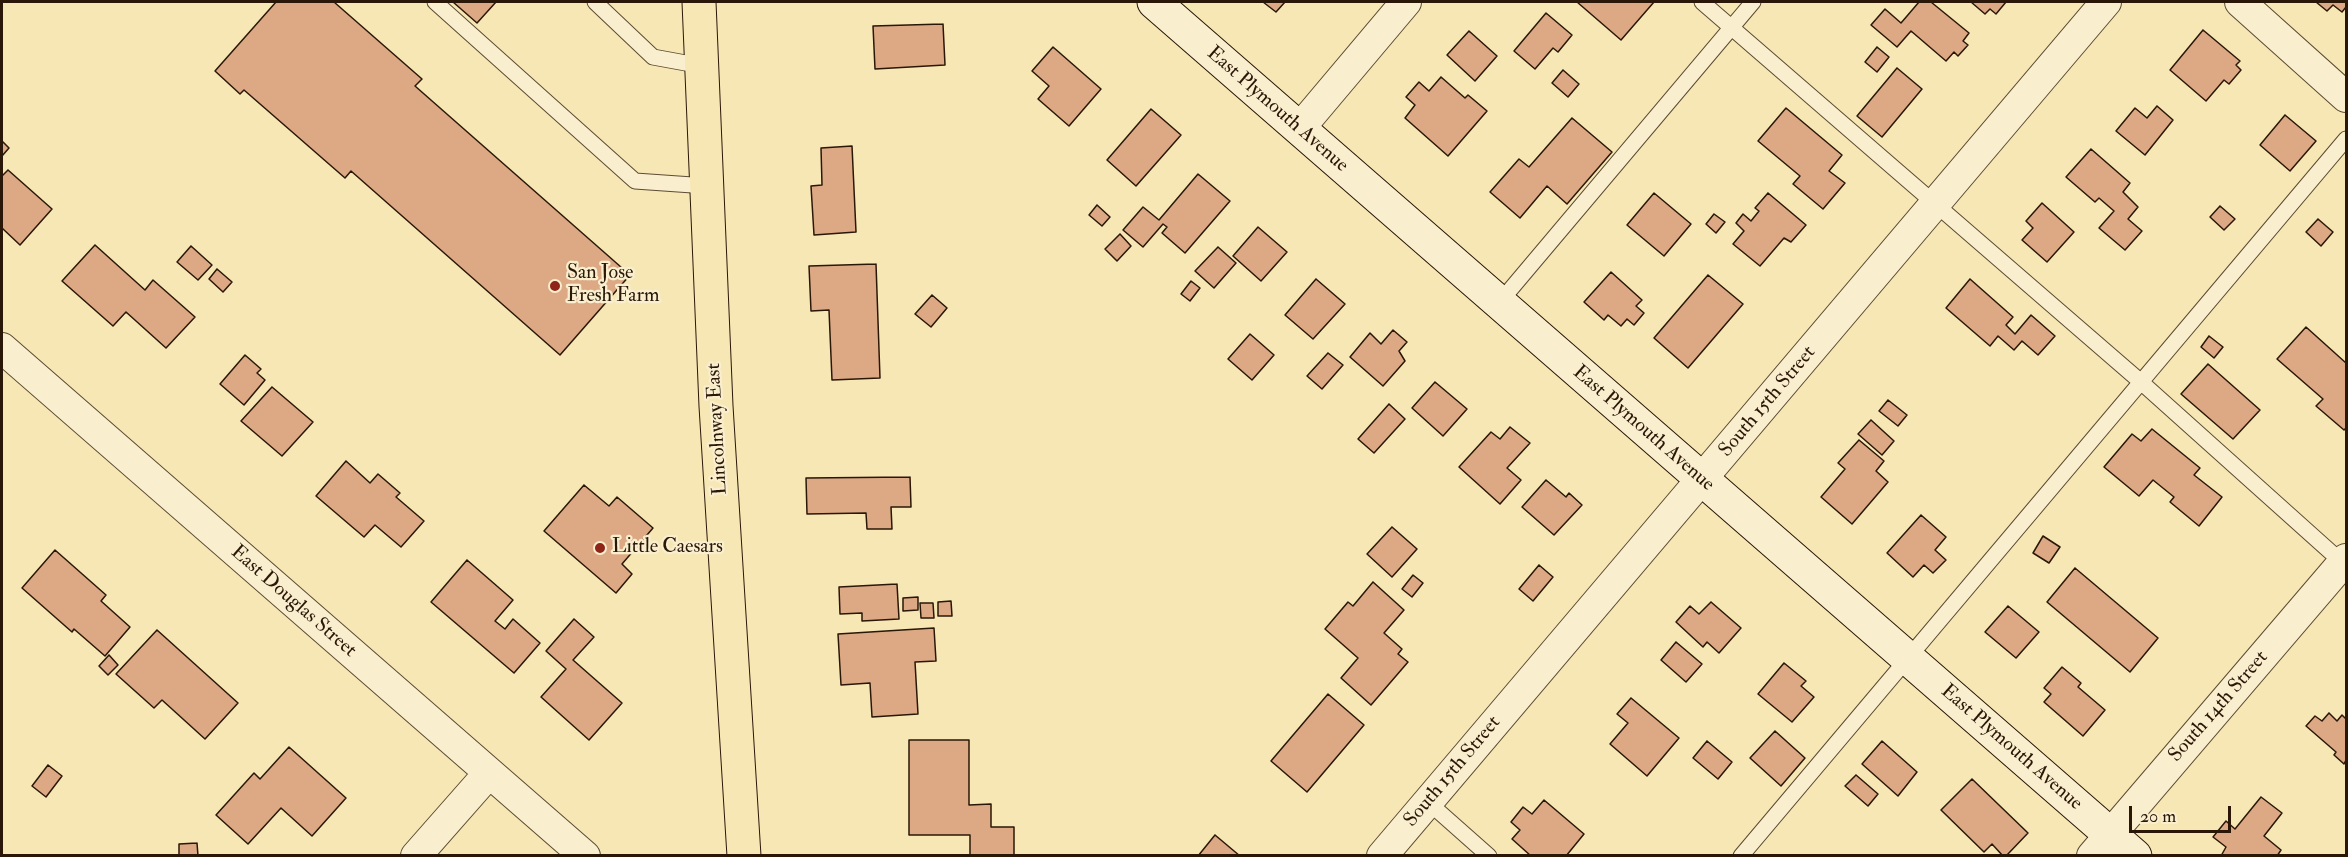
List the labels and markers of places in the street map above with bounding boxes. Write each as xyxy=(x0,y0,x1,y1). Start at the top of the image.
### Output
place label: San Jose Fresh Farm xyxy=(567,262,659,309)
marker: San Jose Fresh Farm xyxy=(548,279,562,293)
place label: Little Caesars xyxy=(612,536,723,560)
marker: Little Caesars xyxy=(593,541,607,555)

